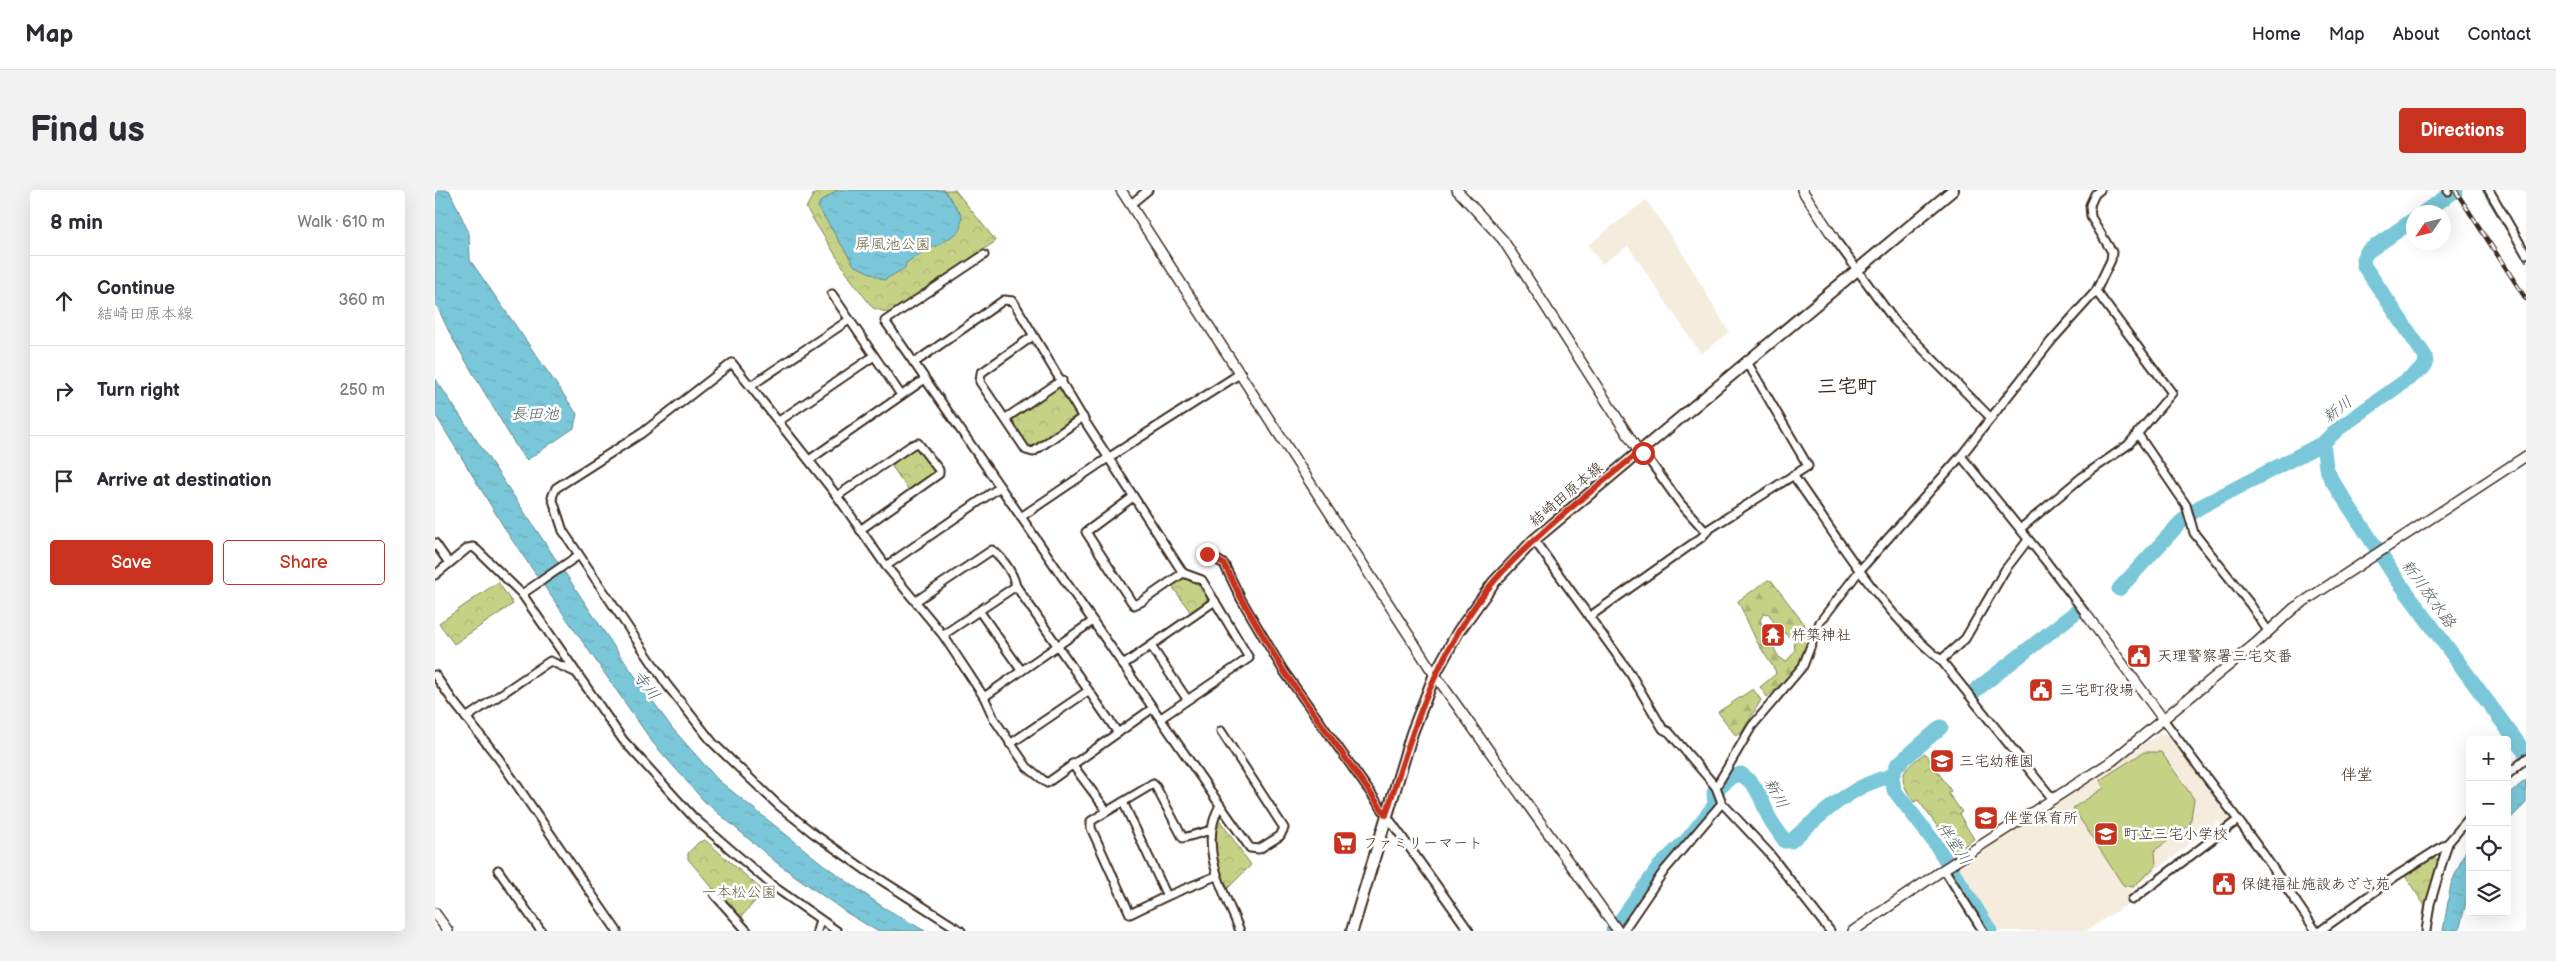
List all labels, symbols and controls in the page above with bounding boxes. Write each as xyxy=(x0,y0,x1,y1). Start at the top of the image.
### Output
text: Map xyxy=(25,20,73,49)
text: Home xyxy=(2252,24,2301,45)
text: Map xyxy=(2329,24,2365,45)
text: About xyxy=(2393,24,2440,45)
text: Contact xyxy=(2468,24,2531,45)
button: Directions xyxy=(2399,108,2526,153)
text: Find us xyxy=(30,109,145,152)
north arrow xyxy=(2406,205,2451,250)
text: 8 min xyxy=(50,210,103,235)
text: Walk · 610 m xyxy=(297,213,385,232)
park label: 屏風池公園 xyxy=(855,235,931,254)
text: Continue xyxy=(97,277,175,300)
icon: ahead xyxy=(50,287,78,315)
text: 360 m xyxy=(338,291,385,310)
text: 結崎田原本線 xyxy=(97,305,193,324)
district label: 三宅町 xyxy=(1817,375,1877,399)
icon: right xyxy=(50,377,78,405)
text: Turn right xyxy=(97,379,180,402)
text: 250 m xyxy=(339,381,385,400)
water label: 新川 xyxy=(2319,393,2356,428)
water label: 長田池 xyxy=(511,405,560,424)
route start xyxy=(1632,442,1655,465)
street label: 結崎田原本線 xyxy=(1526,458,1607,531)
icon: arrive xyxy=(50,467,78,495)
text: Arrive at destination xyxy=(97,469,272,492)
button: Save xyxy=(50,540,213,585)
button: Share xyxy=(223,540,385,585)
route end xyxy=(1196,543,1219,566)
water label: 新川放水路 xyxy=(2397,556,2460,633)
temple icon: 杵築神社 xyxy=(1760,622,1786,648)
place label: 杵築神社 xyxy=(1791,626,1851,645)
public building icon: 天理警察署三宅交番 xyxy=(2126,643,2152,669)
place label: 天理警察署三宅交番 xyxy=(2157,647,2292,666)
water label: 寺川 xyxy=(629,667,663,704)
public building icon: 三宅町役場 xyxy=(2028,677,2054,703)
place label: 三宅町役場 xyxy=(2059,681,2134,700)
map controls xyxy=(2466,736,2511,916)
button: + xyxy=(2466,736,2511,781)
school or university icon: 三宅幼稚園 xyxy=(1929,748,1955,774)
place label: 三宅幼稚園 xyxy=(1959,752,2034,771)
district label: 伴堂 xyxy=(2341,766,2373,785)
water label: 新川 xyxy=(1760,775,1792,812)
button: − xyxy=(2466,781,2511,826)
school or university icon: 伴堂保育所 xyxy=(1973,805,1999,831)
place label: 伴堂保育所 xyxy=(2003,809,2078,828)
water label: 伴堂川 xyxy=(1932,819,1975,869)
school or university icon: 町立三宅小学校 xyxy=(2093,821,2119,847)
place label: 町立三宅小学校 xyxy=(2123,825,2228,844)
button: locate xyxy=(2466,826,2511,871)
supermarket icon: ファミリーマート xyxy=(1332,830,1358,856)
place label: ファミリーマート xyxy=(1363,834,1483,853)
public building icon: 保健福祉施設あざさ苑 xyxy=(2211,871,2237,897)
button: layers xyxy=(2466,871,2511,916)
place label: 保健福祉施設あざさ苑 xyxy=(2241,875,2390,894)
park label: 一本松公園 xyxy=(701,883,777,902)

